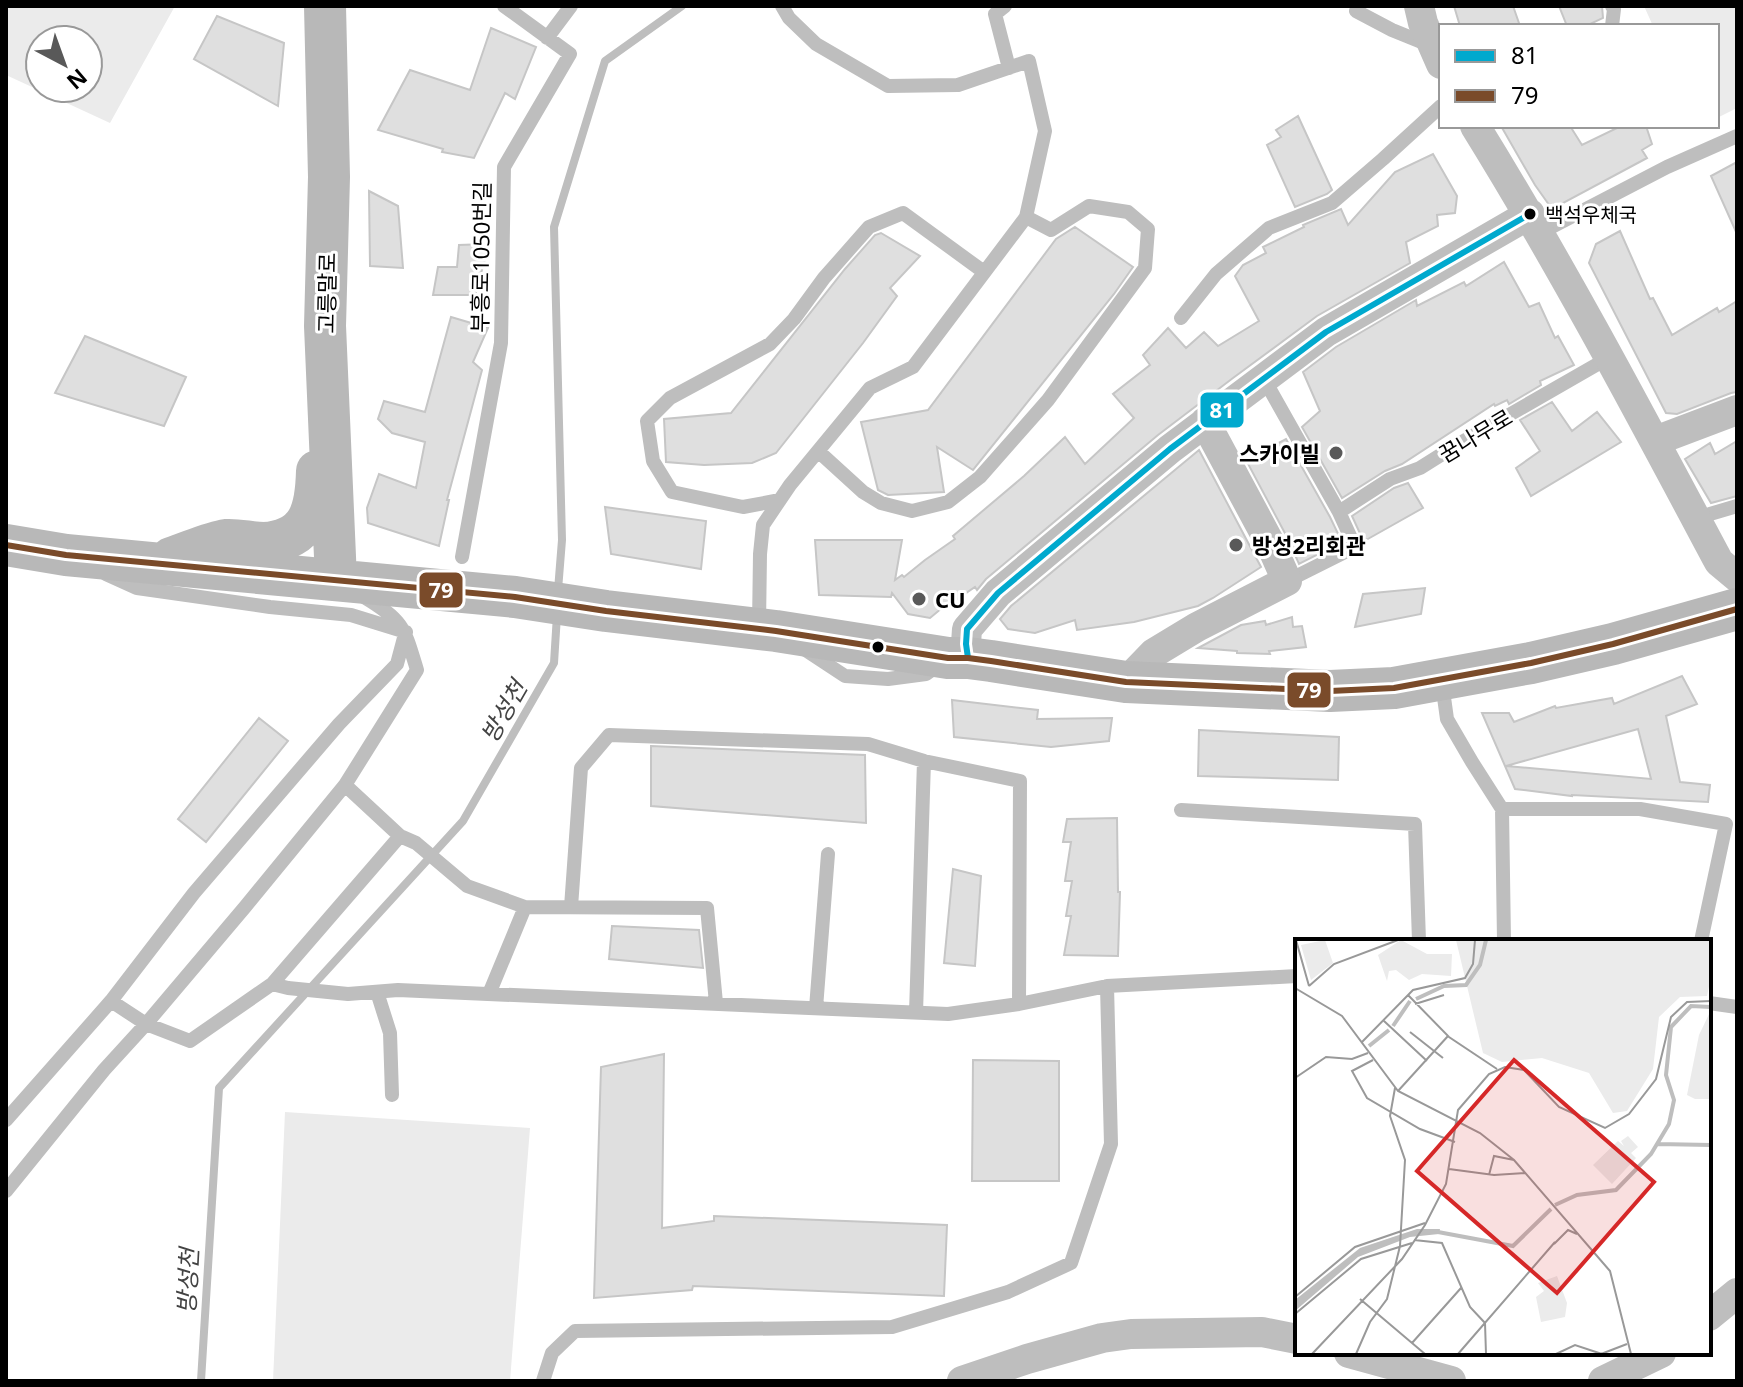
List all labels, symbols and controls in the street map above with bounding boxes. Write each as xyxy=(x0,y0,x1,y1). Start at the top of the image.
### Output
north arrow xyxy=(24,24,104,104)
legend xyxy=(1439,24,1719,128)
text: 81 xyxy=(1511,38,1538,71)
text: N xyxy=(61,63,94,97)
text: 79 xyxy=(1511,78,1538,111)
street label: 부흥로1050번길 xyxy=(464,181,496,333)
place label: 백석우체국 xyxy=(1545,201,1637,228)
marker: 백석우체국 xyxy=(1522,206,1538,222)
street label: 고릉말로 xyxy=(310,252,342,334)
line badge: 81 xyxy=(1199,391,1245,429)
text: 81 xyxy=(1209,394,1235,424)
street label: 꿈나무로 xyxy=(1433,401,1517,469)
place label: 스카이빌 xyxy=(1239,438,1320,468)
marker: 스카이빌 xyxy=(1327,444,1345,462)
place label: 방성2리회관 xyxy=(1252,530,1366,560)
marker: 방성2리회관 xyxy=(1227,536,1245,554)
line badge: 79 xyxy=(418,571,464,609)
text: 79 xyxy=(428,574,454,604)
place label: CU xyxy=(935,584,966,614)
marker: CU xyxy=(910,590,928,608)
unlabelled marker xyxy=(870,639,886,655)
line badge: 79 xyxy=(1286,671,1332,709)
water label: 방성천 xyxy=(472,672,535,748)
text: 79 xyxy=(1296,674,1322,704)
inset map xyxy=(1295,939,1711,1355)
water label: 방성천 xyxy=(169,1244,205,1315)

